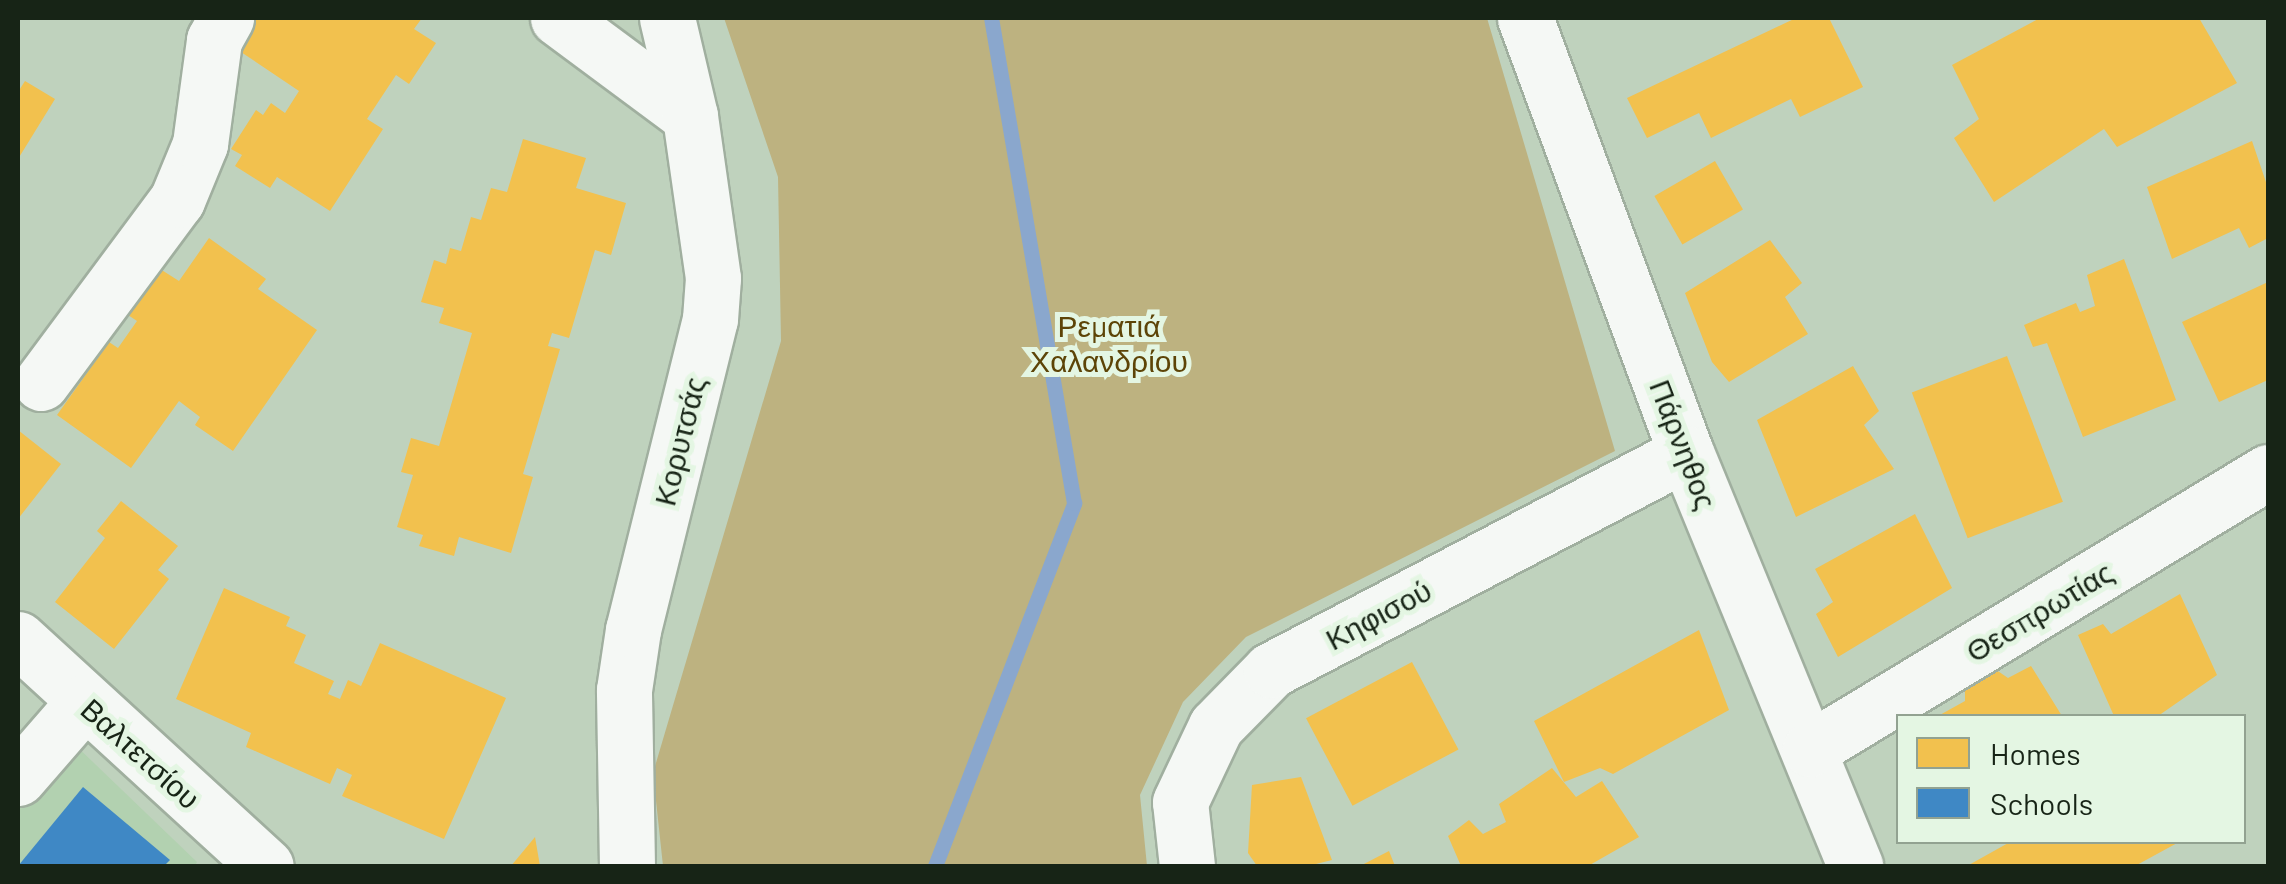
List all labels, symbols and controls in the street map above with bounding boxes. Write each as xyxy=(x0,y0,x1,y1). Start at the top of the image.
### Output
park label: Ρεματιά Χαλανδρίου xyxy=(1030,307,1188,378)
street label: Κορυτσάς xyxy=(646,373,712,509)
street label: Πάρνηθος xyxy=(1643,374,1725,514)
street label: Θεσπρωτίας xyxy=(1959,553,2119,669)
street label: Κηφισού xyxy=(1319,571,1437,657)
street label: Βαλτετσίου xyxy=(74,690,208,816)
legend xyxy=(1896,714,2246,844)
text: Homes xyxy=(1990,735,2081,771)
text: Schools xyxy=(1990,785,2093,821)

